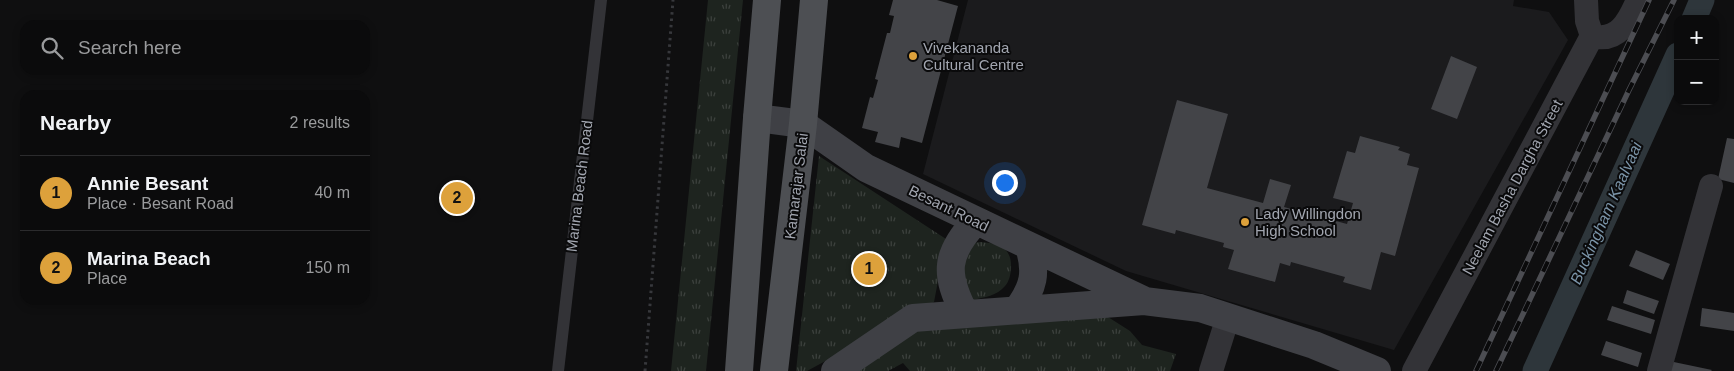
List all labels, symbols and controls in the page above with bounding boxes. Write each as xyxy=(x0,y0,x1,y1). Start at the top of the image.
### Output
map controls xyxy=(1674,15,1719,105)
button: + xyxy=(1674,15,1719,60)
search box xyxy=(20,20,370,75)
icon: search xyxy=(38,34,66,62)
text: Search here xyxy=(78,37,182,58)
place label: Vivekananda Cultural Centre xyxy=(923,39,1024,73)
marker: Vivekananda Cultural Centre xyxy=(907,50,919,62)
button: − xyxy=(1674,60,1719,105)
street label: Neelam Basha Dargha Street xyxy=(1459,96,1566,277)
text: Nearby xyxy=(40,111,111,134)
text: 2 results xyxy=(290,114,350,131)
street label: Marina Beach Road xyxy=(562,119,596,253)
street label: Kamarajar Salai xyxy=(781,132,811,240)
water label: Buckingham Kaalvaai xyxy=(1567,139,1645,287)
your location xyxy=(992,170,1018,196)
text: Annie Besant xyxy=(87,173,208,194)
pin: 2 xyxy=(441,179,473,217)
street label: Besant Road xyxy=(906,181,992,235)
text: 1 xyxy=(52,184,60,201)
text: 40 m xyxy=(314,184,350,201)
text: Place · Besant Road xyxy=(87,195,234,212)
place label: Lady Willingdon High School xyxy=(1255,205,1361,239)
marker: Lady Willingdon High School xyxy=(1239,216,1251,228)
text: Marina Beach xyxy=(87,248,211,269)
pin: 1 xyxy=(853,250,885,288)
text: 2 xyxy=(52,259,60,276)
text: 150 m xyxy=(306,259,350,276)
text: Place xyxy=(87,270,127,287)

